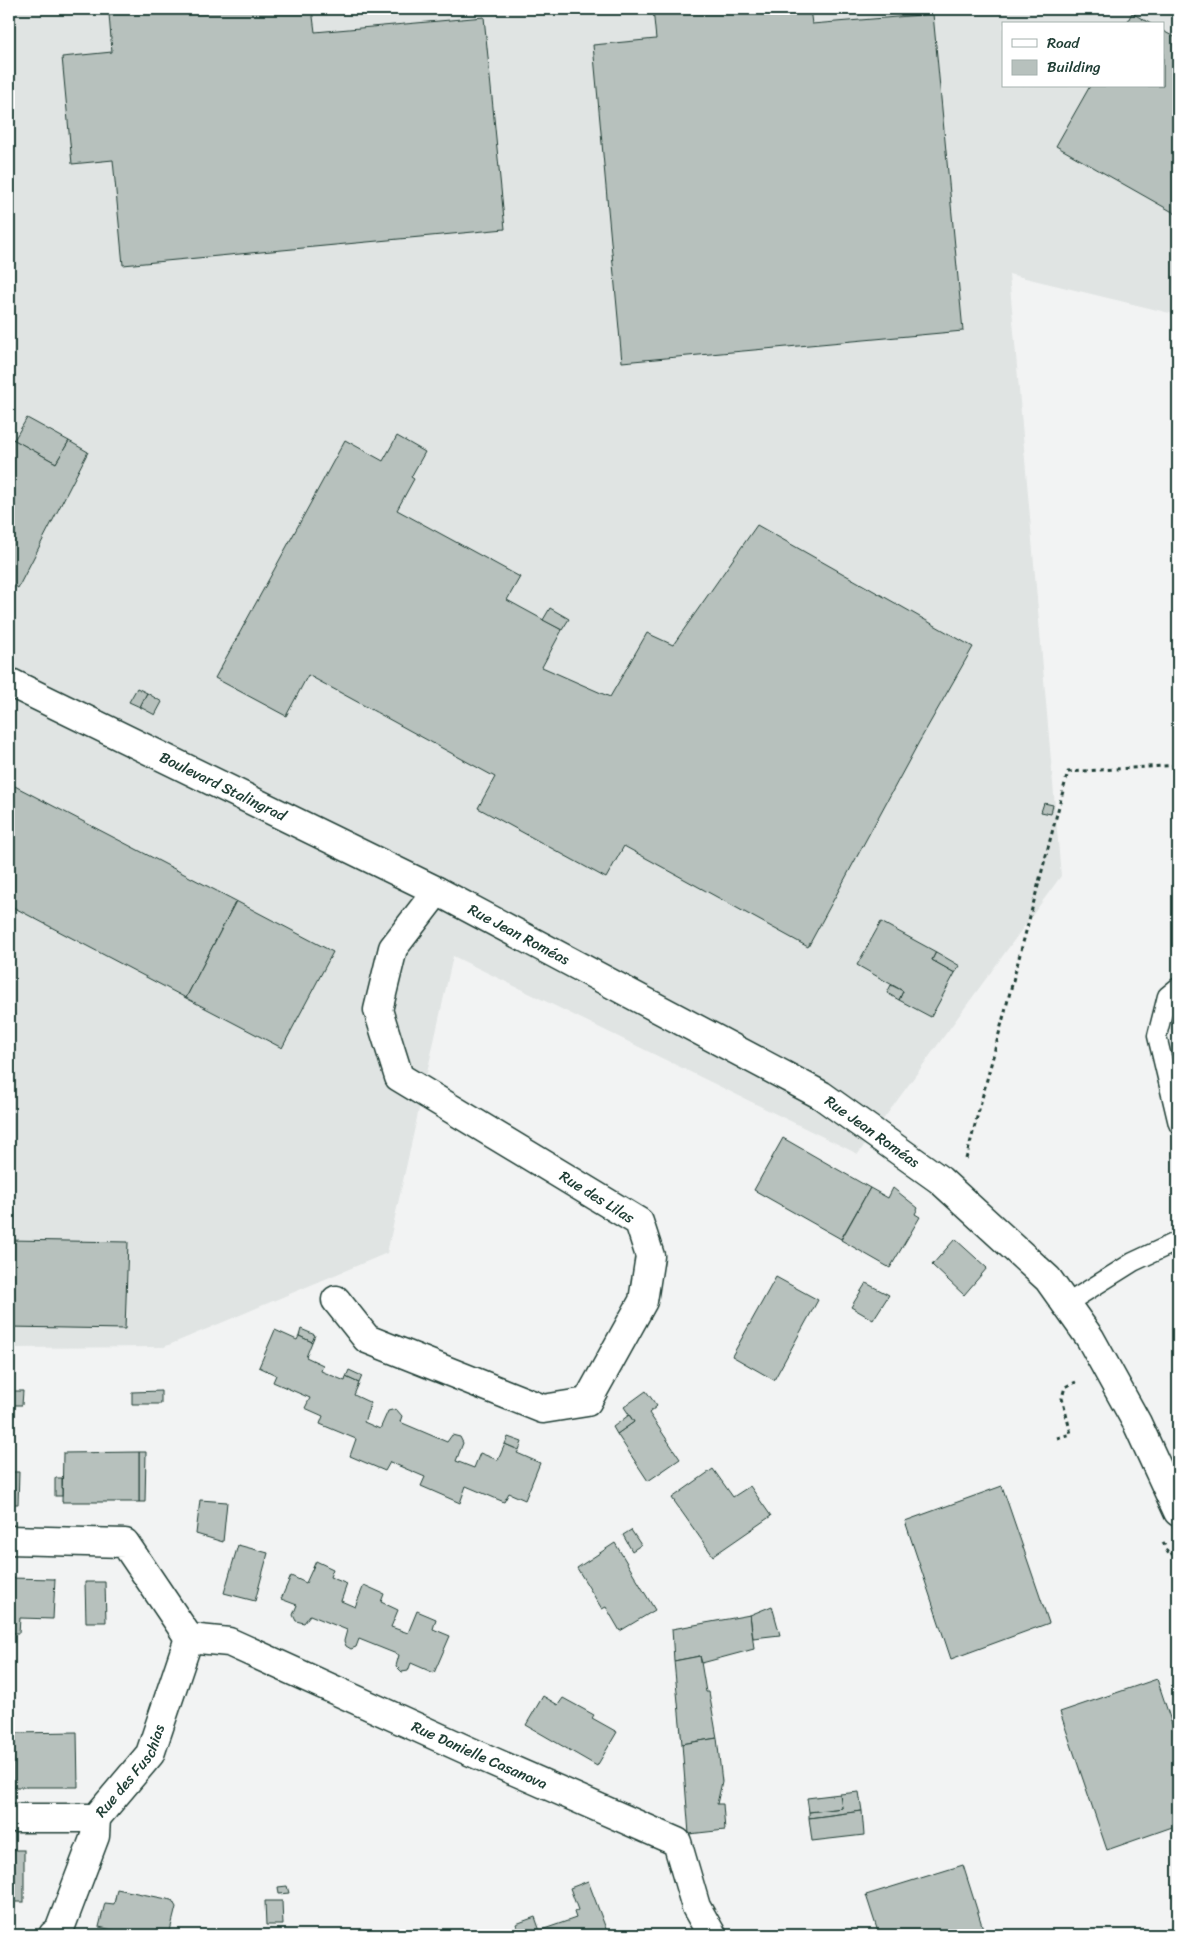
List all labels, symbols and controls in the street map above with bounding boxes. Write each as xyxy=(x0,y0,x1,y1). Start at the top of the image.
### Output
legend xyxy=(1002,22,1164,88)
text: Road xyxy=(1047,30,1080,56)
text: Building xyxy=(1047,54,1101,80)
street label: Boulevard Stalingrad xyxy=(155,744,292,829)
street label: Rue Jean Roméas xyxy=(463,897,575,973)
street label: Rue Jean Roméas xyxy=(819,1088,926,1175)
street label: Rue des Lilas xyxy=(554,1164,640,1230)
street label: Rue Danielle Casanova xyxy=(407,1714,552,1797)
street label: Rue des Fuschias xyxy=(89,1720,172,1823)

